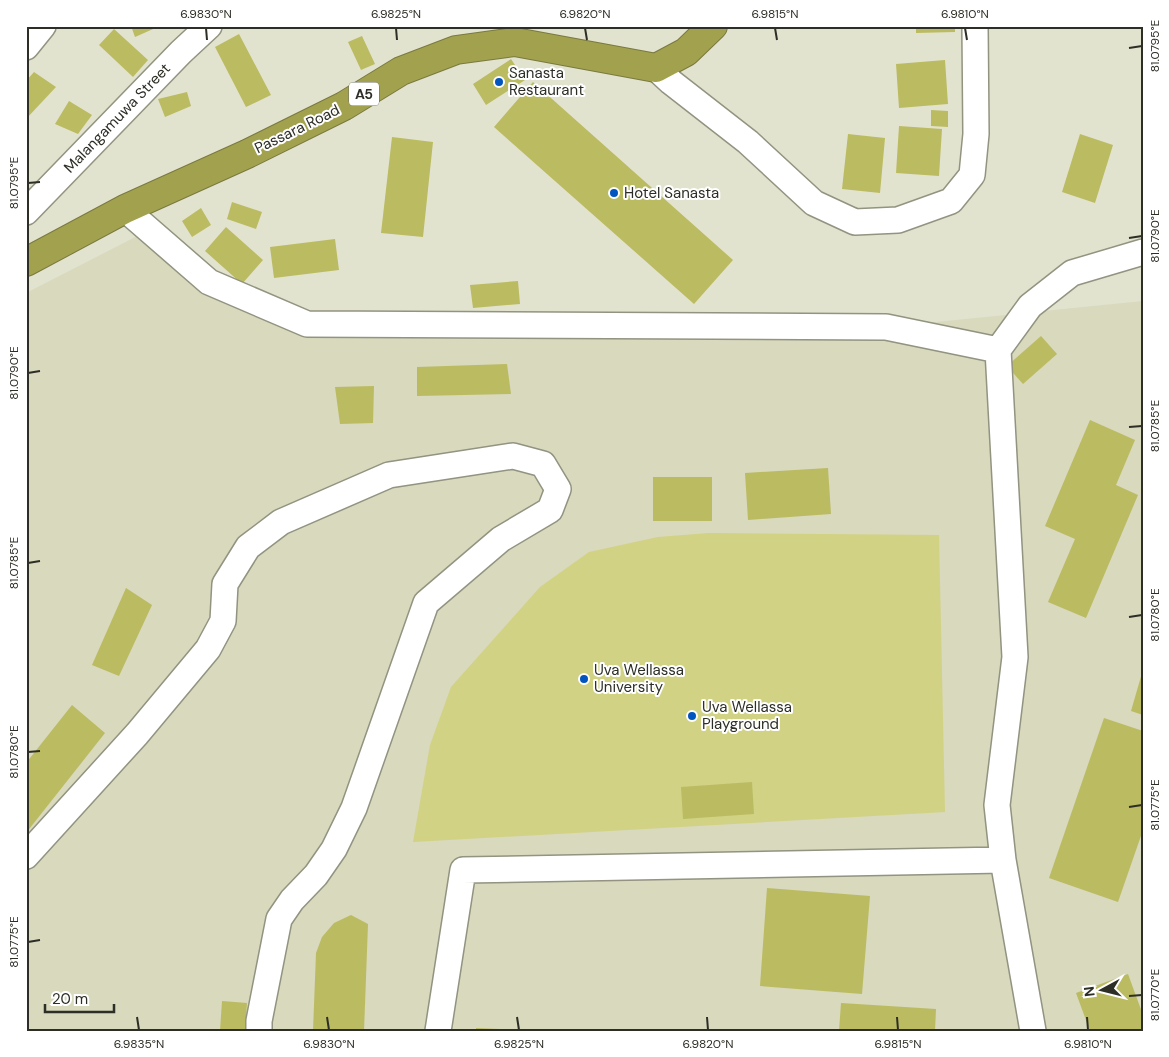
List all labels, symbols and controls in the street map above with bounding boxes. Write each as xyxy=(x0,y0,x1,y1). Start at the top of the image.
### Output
text: 6.9830°N xyxy=(180,6,232,22)
text: 6.9825°N xyxy=(371,6,421,22)
text: 6.9820°N xyxy=(560,6,610,22)
text: 6.9815°N xyxy=(752,6,798,22)
text: 6.9810°N xyxy=(941,6,989,22)
text: 81.0795°E xyxy=(1147,19,1163,72)
street label: Malangamuwa Street xyxy=(59,59,175,177)
place label: Sanasta Restaurant xyxy=(509,63,584,100)
marker: Sanasta Restaurant xyxy=(493,76,505,88)
road number: A5 xyxy=(349,82,379,106)
street label: Passara Road xyxy=(251,100,343,158)
text: 81.0795°E xyxy=(6,156,22,209)
place label: Hotel Sanasta xyxy=(624,183,719,203)
marker: Hotel Sanasta xyxy=(608,187,620,199)
text: 81.0790°E xyxy=(1147,209,1163,263)
text: 81.0790°E xyxy=(6,346,22,400)
text: 81.0785°E xyxy=(1147,400,1163,452)
text: 81.0785°E xyxy=(6,537,22,589)
text: 81.0780°E xyxy=(1147,588,1163,642)
place label: Uva Wellassa University xyxy=(594,660,684,697)
marker: Uva Wellassa University xyxy=(578,673,590,685)
place label: Uva Wellassa Playground xyxy=(702,697,792,734)
marker: Uva Wellassa Playground xyxy=(686,710,698,722)
text: 81.0780°E xyxy=(6,725,22,779)
text: 81.0775°E xyxy=(1147,779,1163,831)
text: 81.0775°E xyxy=(6,916,22,968)
north arrow xyxy=(1076,964,1126,1014)
text: 81.0770°E xyxy=(1147,969,1163,1021)
scale bar xyxy=(45,982,114,1014)
text: N xyxy=(1080,985,1099,998)
text: 20 m xyxy=(52,989,88,1009)
text: 6.9835°N xyxy=(114,1036,164,1052)
text: 6.9830°N xyxy=(303,1036,355,1052)
text: 6.9825°N xyxy=(494,1036,544,1052)
text: 6.9820°N xyxy=(683,1036,733,1052)
text: 6.9815°N xyxy=(875,1036,921,1052)
text: 6.9810°N xyxy=(1064,1036,1112,1052)

